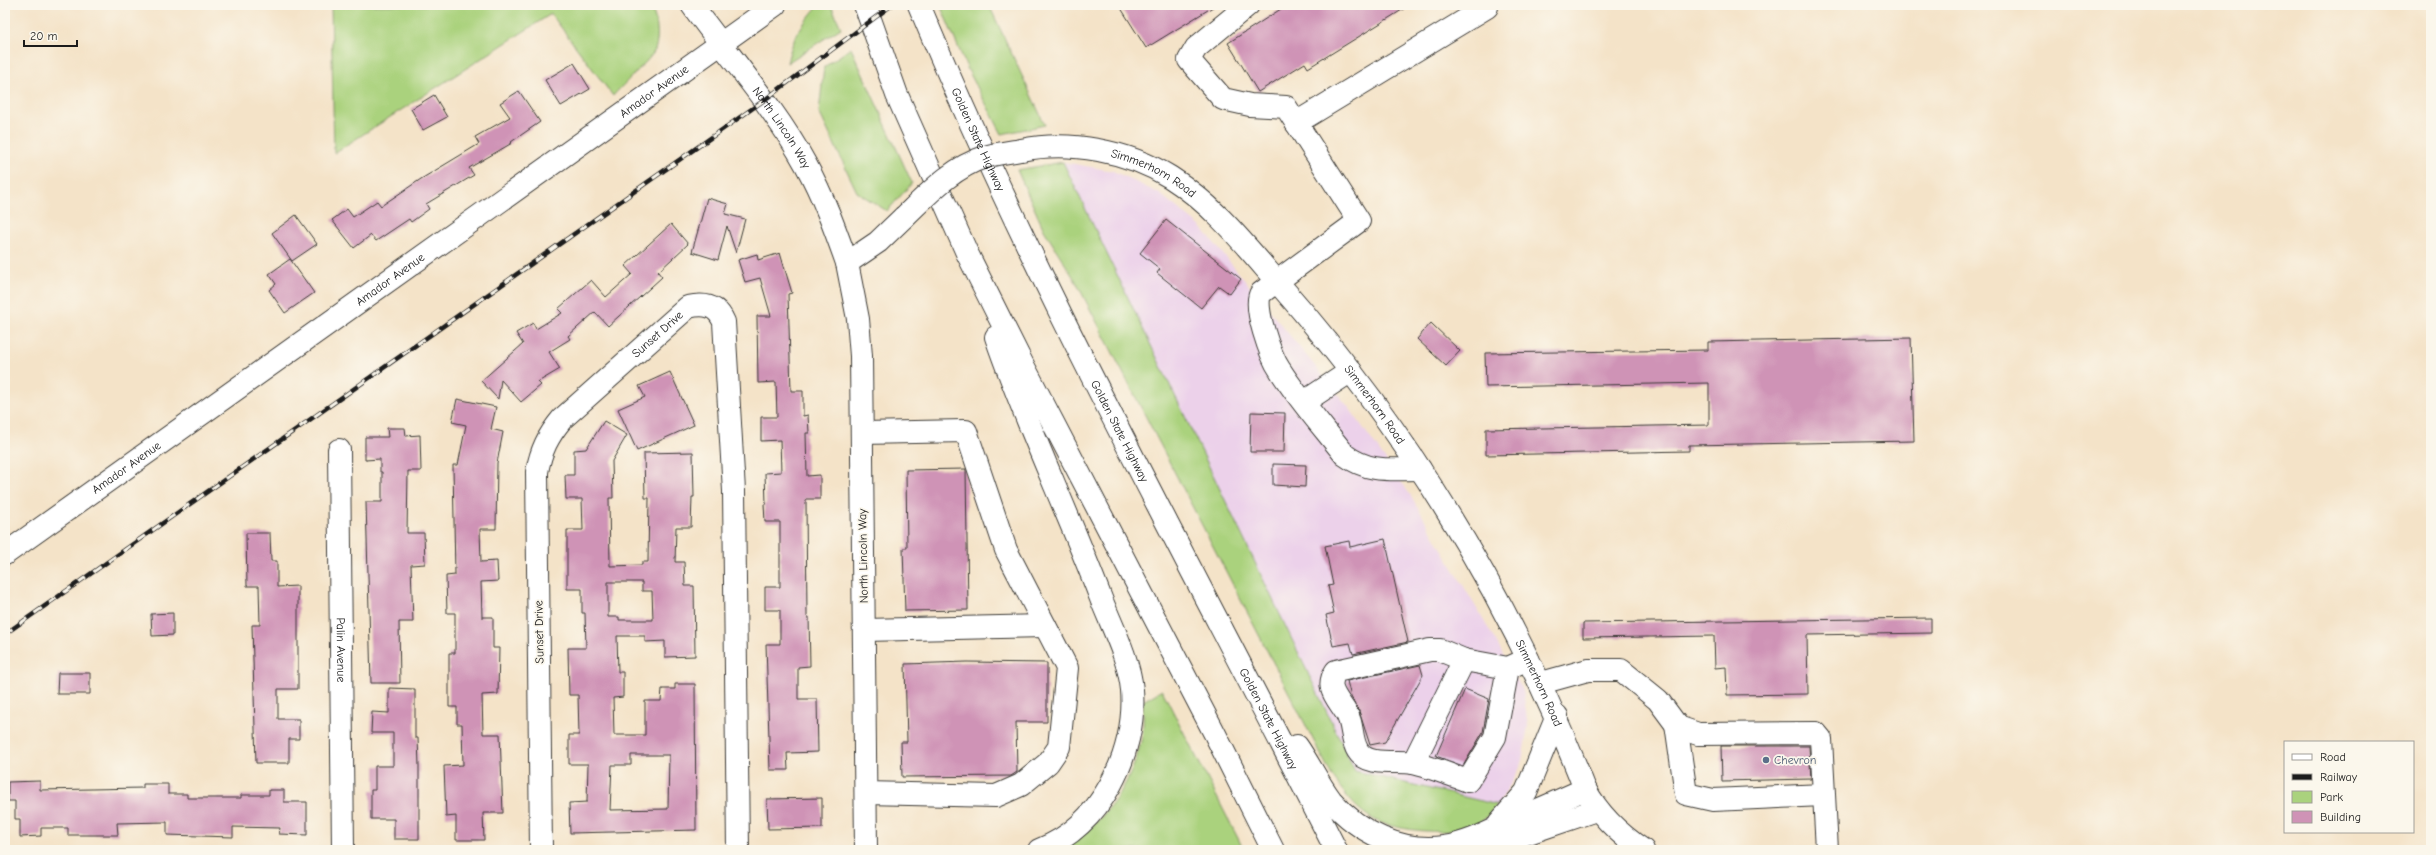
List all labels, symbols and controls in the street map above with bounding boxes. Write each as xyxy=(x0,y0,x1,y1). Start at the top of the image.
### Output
scale bar xyxy=(24,22,77,48)
text: 20 m xyxy=(30,29,58,43)
street label: Amador Avenue xyxy=(617,62,691,121)
street label: North Lincoln Way xyxy=(750,84,814,171)
street label: Golden State Highway xyxy=(948,86,1008,194)
street label: Simmerhorn Road xyxy=(1109,146,1199,200)
street label: Amador Avenue xyxy=(353,250,427,309)
street label: Sunset Drive xyxy=(629,308,686,361)
street label: Simmerhorn Road xyxy=(1341,362,1408,447)
street label: Golden State Highway xyxy=(1088,378,1152,485)
street label: Amador Avenue xyxy=(89,438,163,497)
street label: North Lincoln Way xyxy=(855,508,871,604)
street label: Sunset Drive xyxy=(531,600,547,664)
street label: Palin Avenue xyxy=(334,617,348,683)
street label: Simmerhorn Road xyxy=(1513,637,1565,729)
street label: Golden State Highway xyxy=(1236,666,1301,772)
legend xyxy=(2284,741,2414,833)
text: Road xyxy=(2320,750,2346,764)
place label: Chevron xyxy=(1774,753,1816,767)
marker: Chevron xyxy=(1761,755,1771,765)
text: Railway xyxy=(2320,770,2358,784)
text: Park xyxy=(2320,790,2343,804)
text: Building xyxy=(2320,810,2361,824)

